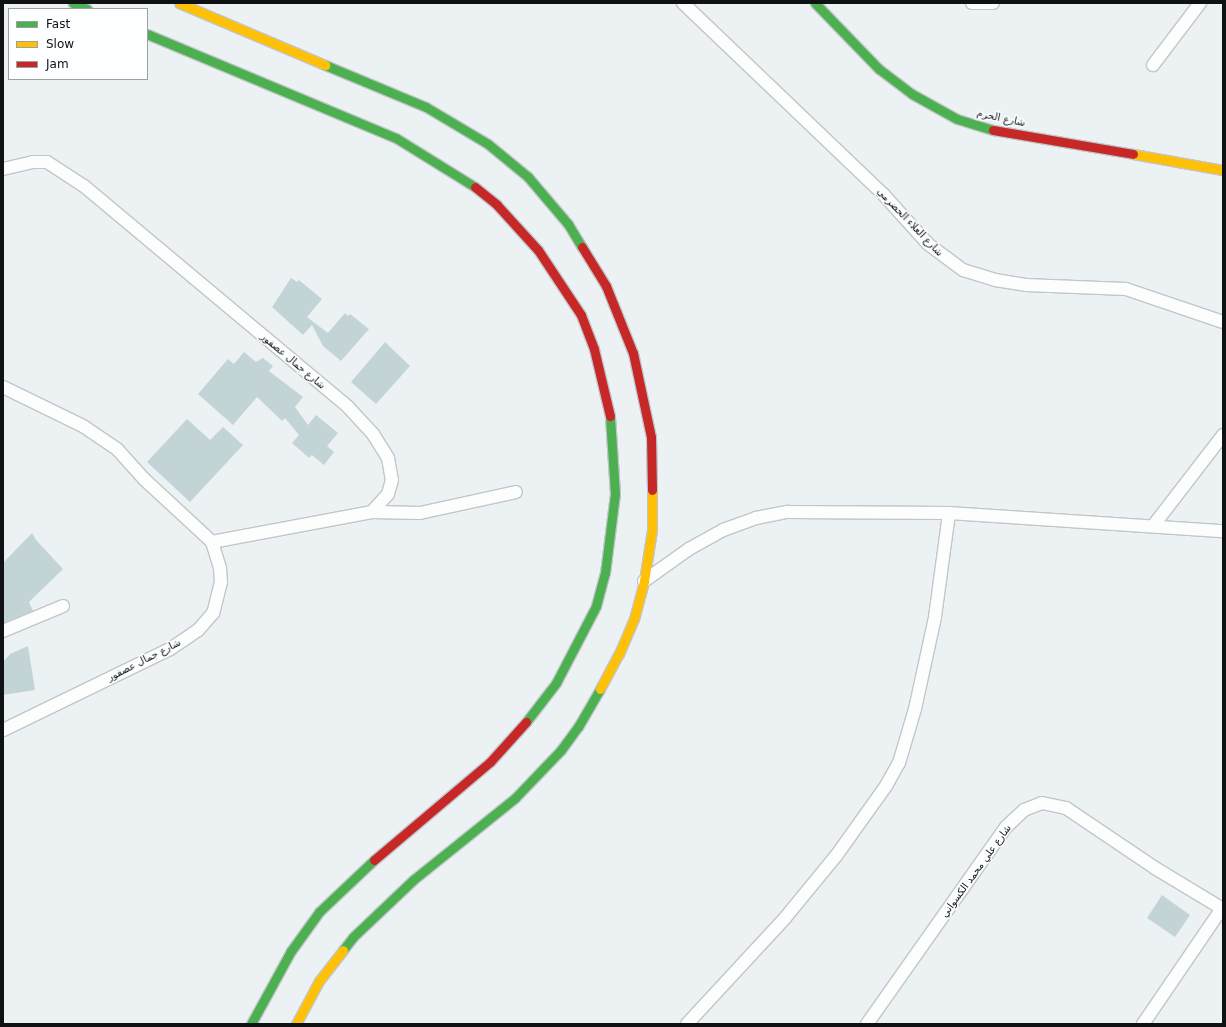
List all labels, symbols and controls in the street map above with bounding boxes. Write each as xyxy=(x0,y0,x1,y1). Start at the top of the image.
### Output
legend xyxy=(8,8,148,80)
text: Fast xyxy=(46,17,70,31)
text: Slow xyxy=(46,37,74,51)
text: Jam xyxy=(46,57,69,71)
street label: شارع الحرم xyxy=(976,107,1026,129)
street label: شارع العلاء الحضرمي xyxy=(874,185,946,259)
street label: شارع جمال عصفور xyxy=(258,331,328,391)
street label: شارع جمال عصفور xyxy=(105,636,183,684)
street label: شارع علي محمد الكسواني xyxy=(938,822,1014,920)

